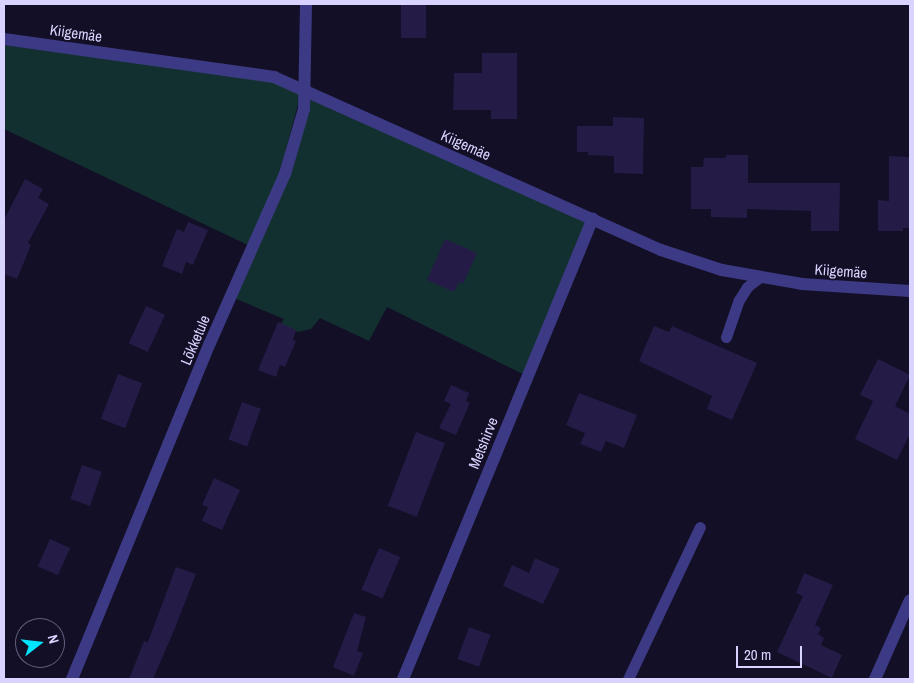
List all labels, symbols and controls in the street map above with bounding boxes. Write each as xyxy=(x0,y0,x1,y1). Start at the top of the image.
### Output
street label: Kiigemäe xyxy=(49,20,103,46)
street label: Kiigemäe xyxy=(438,126,494,164)
street label: Kiigemäe xyxy=(814,260,868,282)
street label: Lõkketule xyxy=(176,312,214,368)
street label: Metshirve xyxy=(465,415,501,471)
north arrow xyxy=(15,618,65,668)
text: N xyxy=(44,633,63,646)
scale bar xyxy=(739,636,805,668)
text: 20 m xyxy=(744,644,771,665)

